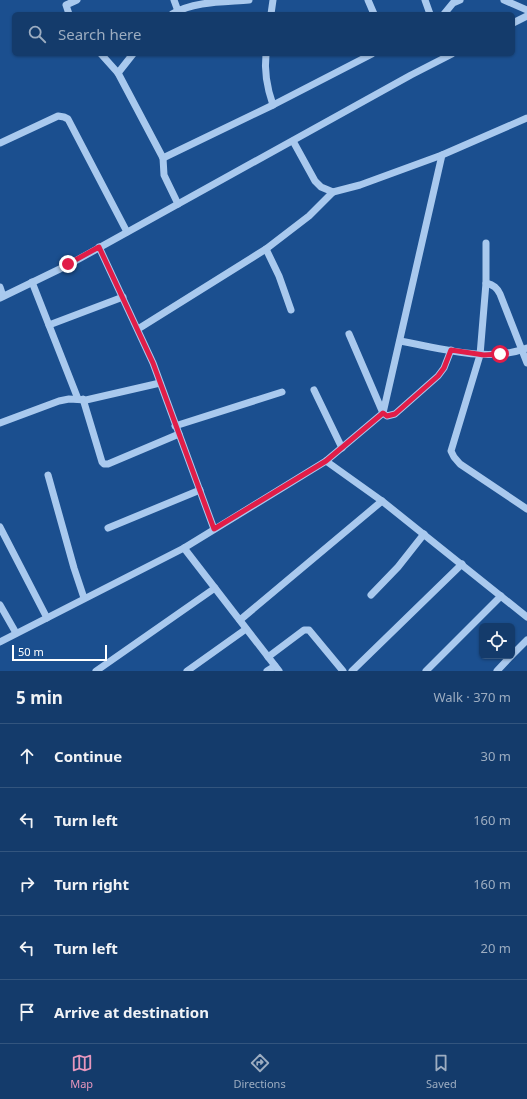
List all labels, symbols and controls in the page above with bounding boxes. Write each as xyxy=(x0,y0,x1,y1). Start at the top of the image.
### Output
search box xyxy=(12,12,515,56)
icon: search xyxy=(26,23,48,45)
text: Search here xyxy=(58,24,141,44)
route end xyxy=(59,255,77,273)
route start xyxy=(491,345,509,363)
map controls xyxy=(479,623,515,659)
button: locate xyxy=(479,623,515,659)
scale bar xyxy=(12,643,107,662)
text: 50 m xyxy=(18,644,44,659)
text: 5 min xyxy=(16,686,63,709)
text: Walk · 370 m xyxy=(433,688,511,706)
icon: ahead xyxy=(16,745,38,767)
text: Continue xyxy=(54,746,122,766)
text: 30 m xyxy=(481,747,511,765)
icon: left xyxy=(16,809,38,831)
text: Turn left xyxy=(54,810,118,830)
text: 160 m xyxy=(473,811,511,829)
icon: right xyxy=(16,873,38,895)
text: Turn right xyxy=(54,874,129,894)
text: 160 m xyxy=(473,875,511,893)
icon: left xyxy=(16,937,38,959)
text: Turn left xyxy=(54,938,118,958)
text: 20 m xyxy=(481,939,511,957)
icon: arrive xyxy=(16,1001,38,1023)
text: Arrive at destination xyxy=(54,1002,209,1022)
tab: Map xyxy=(70,1052,93,1091)
tab: Directions xyxy=(233,1052,286,1091)
tab: Saved xyxy=(426,1052,457,1091)

